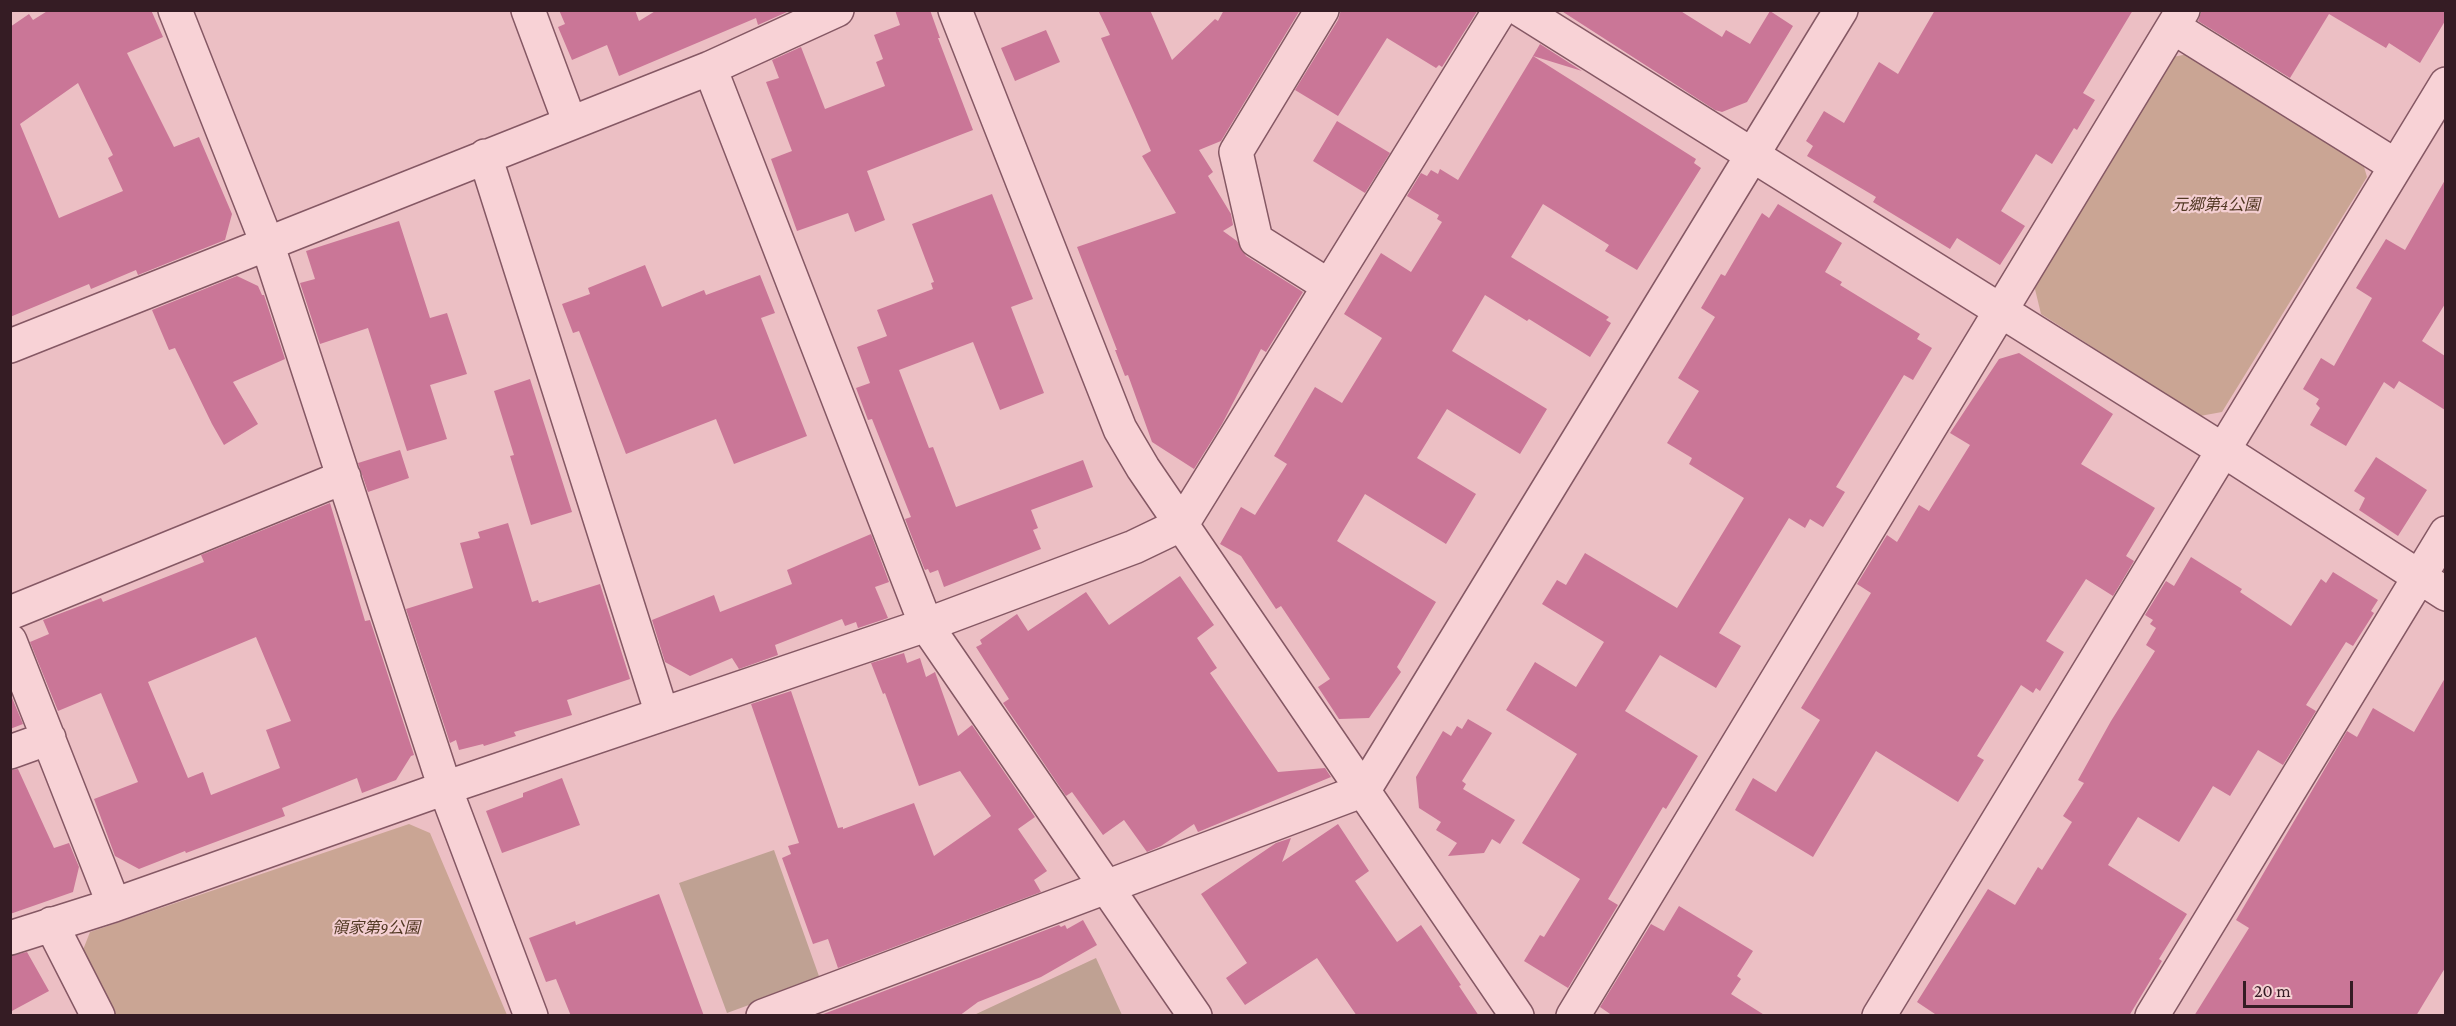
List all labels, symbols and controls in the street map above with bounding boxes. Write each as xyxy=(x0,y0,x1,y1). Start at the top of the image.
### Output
park label: 元郷第4公園 xyxy=(2172,195,2260,215)
park label: 領家第9公園 xyxy=(332,918,420,938)
scale bar xyxy=(2246,969,2356,1007)
text: 20 m xyxy=(2254,981,2291,1001)

